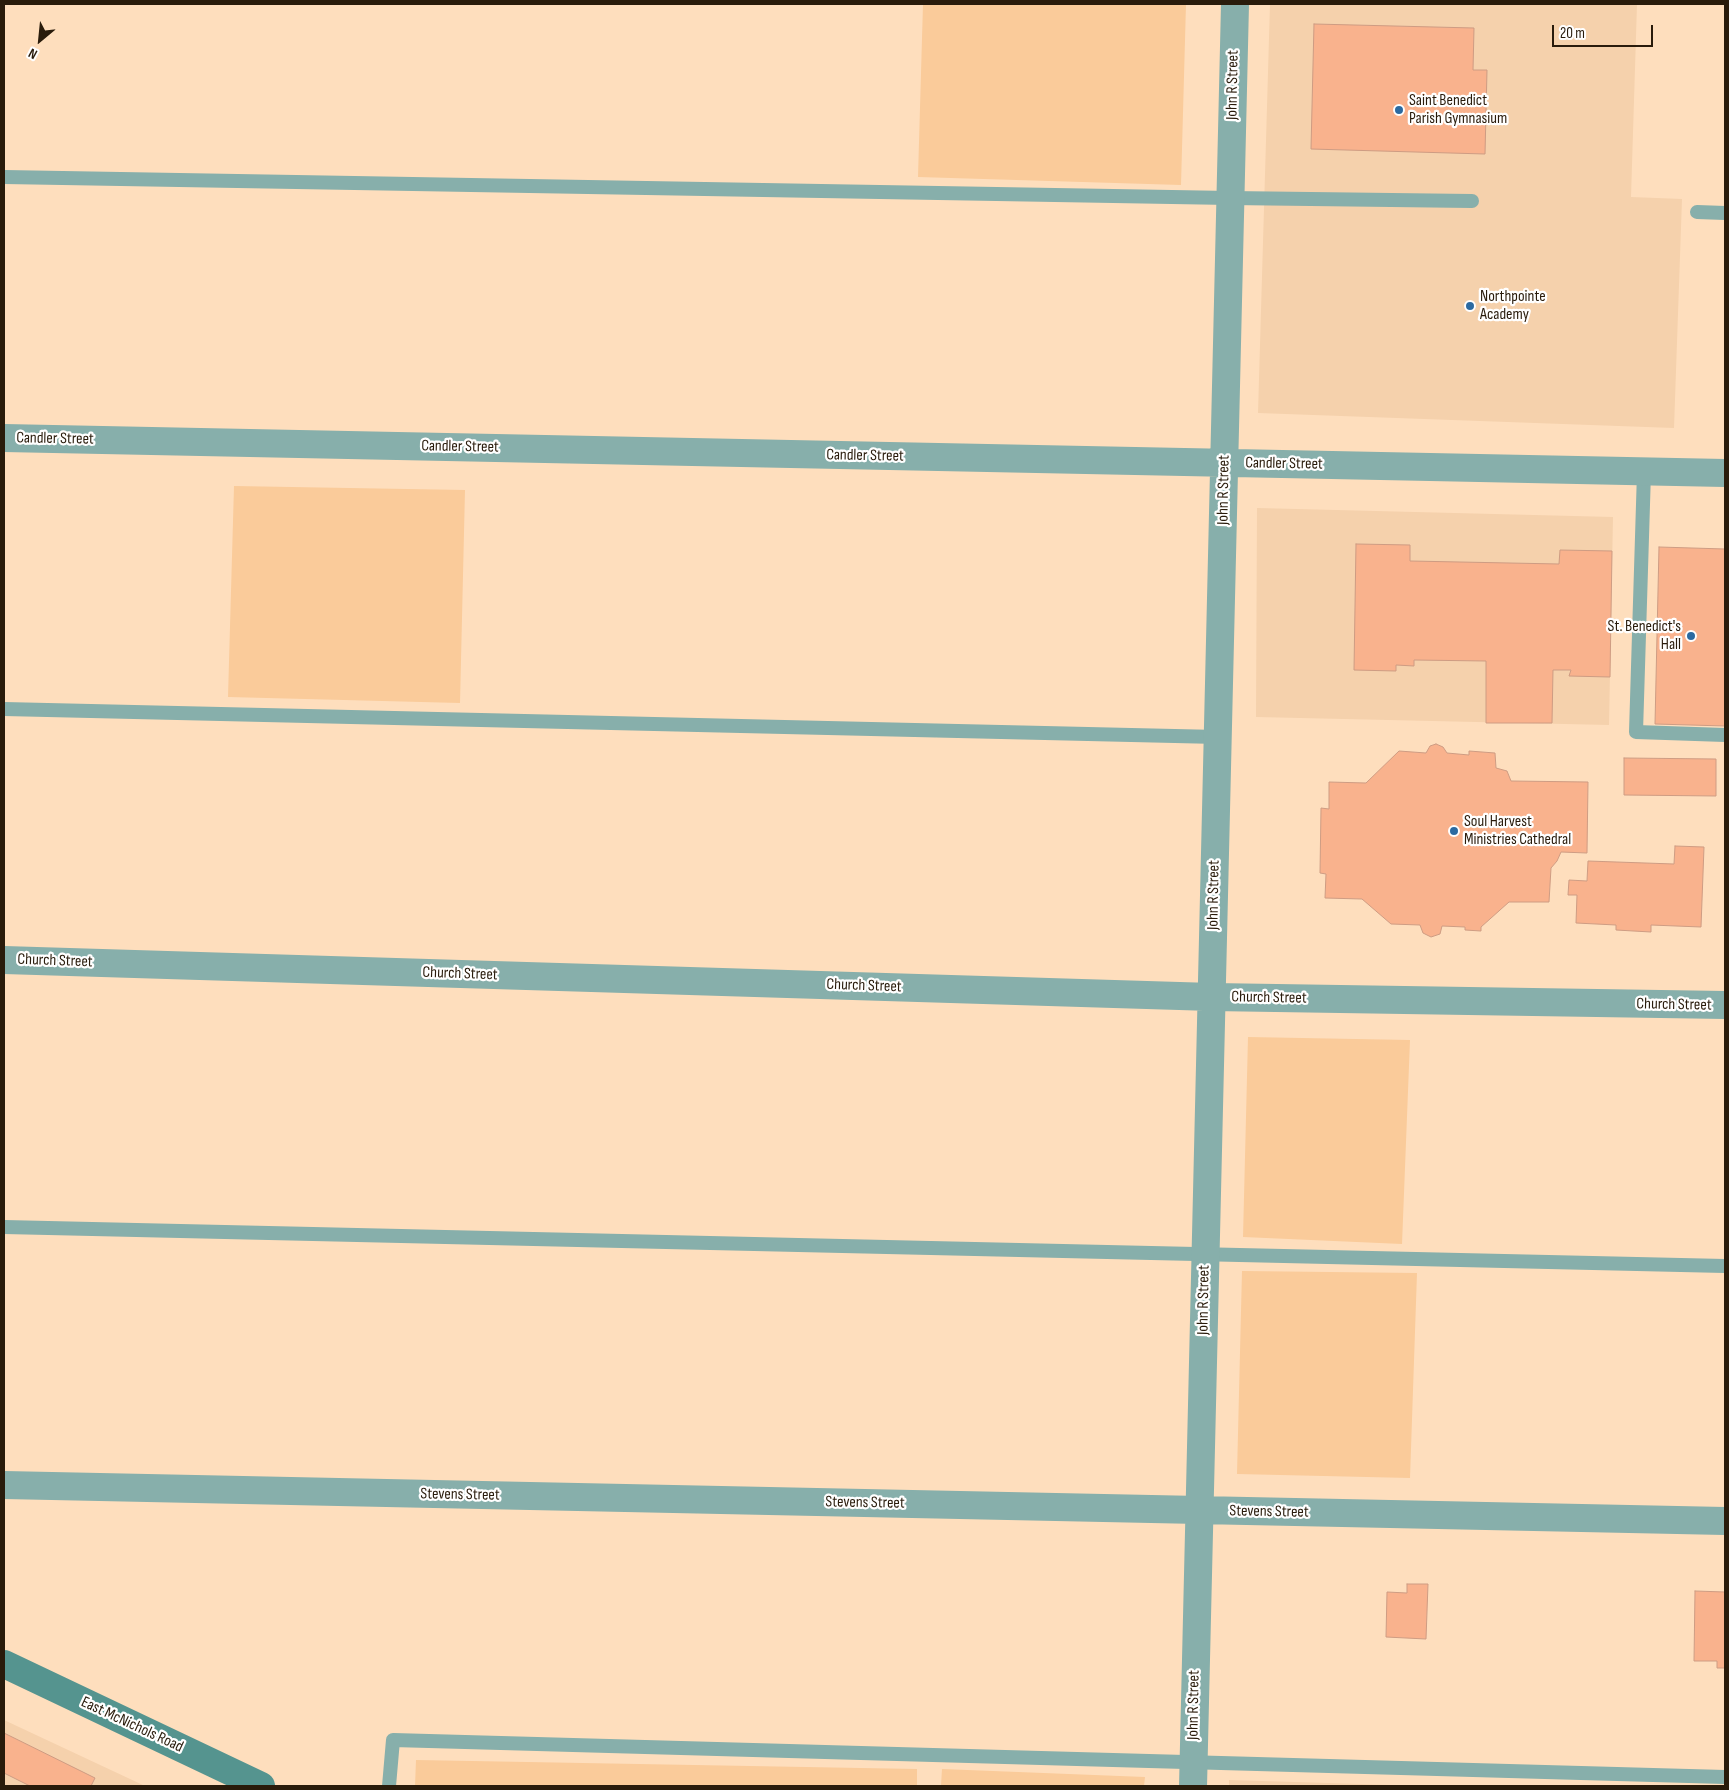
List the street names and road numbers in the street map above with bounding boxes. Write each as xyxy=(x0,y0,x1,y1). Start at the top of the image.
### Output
street label: John R Street xyxy=(1223,50,1243,120)
street label: Candler Street xyxy=(16,429,94,449)
street label: Candler Street xyxy=(421,437,499,457)
street label: Candler Street xyxy=(826,446,904,466)
street label: Candler Street xyxy=(1245,454,1323,474)
street label: John R Street xyxy=(1214,455,1234,525)
street label: John R Street xyxy=(1204,860,1224,930)
street label: Church Street xyxy=(17,950,93,972)
street label: Church Street xyxy=(422,963,498,985)
street label: Church Street xyxy=(826,975,902,997)
street label: Church Street xyxy=(1231,988,1307,1008)
street label: Church Street xyxy=(1636,995,1712,1015)
street label: John R Street xyxy=(1194,1265,1214,1335)
street label: Stevens Street xyxy=(420,1485,500,1505)
street label: Stevens Street xyxy=(825,1493,905,1513)
street label: Stevens Street xyxy=(1229,1502,1309,1522)
street label: John R Street xyxy=(1184,1670,1204,1740)
street label: East McNichols Road xyxy=(78,1693,186,1757)

